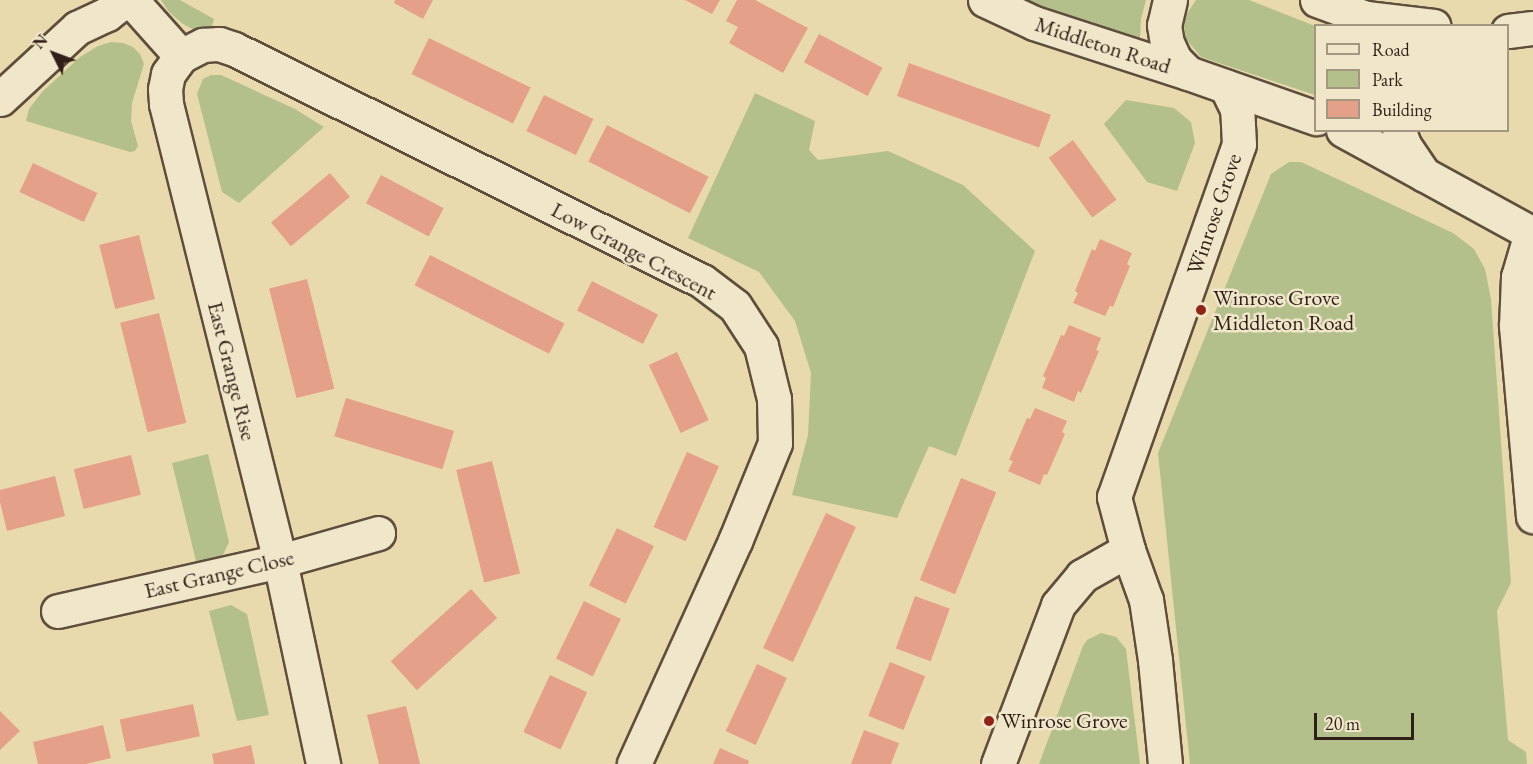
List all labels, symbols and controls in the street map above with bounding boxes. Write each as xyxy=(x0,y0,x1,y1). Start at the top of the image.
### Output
street label: Middleton Road xyxy=(1032,11,1174,79)
north arrow xyxy=(24,24,84,84)
legend xyxy=(1314,24,1509,132)
text: N xyxy=(28,30,52,53)
text: Road xyxy=(1372,38,1410,61)
text: Park xyxy=(1372,68,1403,91)
text: Building xyxy=(1372,98,1432,121)
street label: Winrose Grove xyxy=(1181,150,1247,278)
street label: Low Grange Crescent xyxy=(547,196,721,306)
place label: Winrose Grove Middleton Road xyxy=(1213,284,1354,336)
street label: East Grange Rise xyxy=(202,299,262,443)
marker: Winrose Grove Middleton Road xyxy=(1194,303,1208,317)
street label: East Grange Close xyxy=(142,544,296,604)
scale bar xyxy=(1317,701,1418,739)
place label: Winrose Grove xyxy=(1001,708,1128,734)
text: 20 m xyxy=(1325,712,1360,735)
marker: Winrose Grove xyxy=(982,714,996,728)

